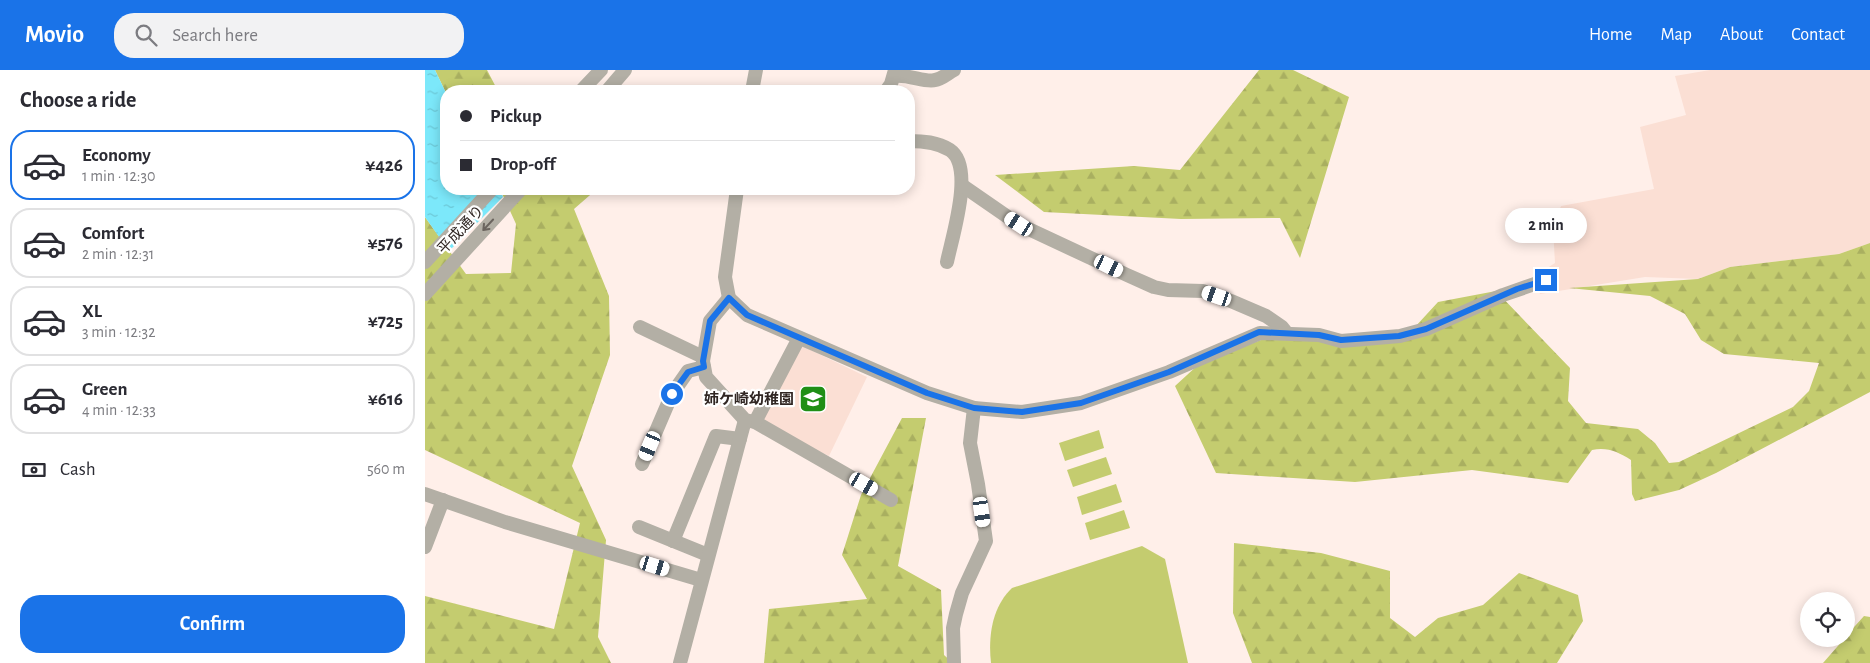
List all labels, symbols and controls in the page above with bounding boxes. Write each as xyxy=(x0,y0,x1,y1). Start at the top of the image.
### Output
search box xyxy=(114,13,464,58)
icon: search xyxy=(132,21,160,49)
text: Movio xyxy=(25,23,84,47)
text: Search here xyxy=(172,26,258,45)
text: Home xyxy=(1589,26,1632,44)
text: Map xyxy=(1660,26,1692,44)
text: About xyxy=(1720,26,1763,44)
text: Contact xyxy=(1791,26,1845,44)
text: Choose a ride xyxy=(20,89,136,111)
text: Pickup xyxy=(490,107,542,126)
icon: car xyxy=(22,143,67,188)
text: Economy xyxy=(82,146,151,165)
text: Drop-off xyxy=(490,155,555,174)
text: ¥426 xyxy=(365,156,403,175)
text: 1 min · 12:30 xyxy=(82,168,156,184)
street label: 平成通り xyxy=(434,202,487,257)
callout: 2 min xyxy=(1505,208,1587,242)
car xyxy=(1002,210,1035,238)
text: 2 min xyxy=(1528,217,1564,233)
one-way arrow xyxy=(482,218,494,231)
icon: car xyxy=(22,221,67,266)
text: Comfort xyxy=(82,224,144,243)
text: ¥576 xyxy=(367,234,403,253)
text: 2 min · 12:31 xyxy=(82,246,154,262)
car xyxy=(1092,253,1125,279)
route end xyxy=(1535,269,1557,291)
car xyxy=(1200,284,1233,308)
icon: car xyxy=(22,299,67,344)
text: XL xyxy=(82,302,102,321)
text: ¥725 xyxy=(368,312,403,331)
text: 3 min · 12:32 xyxy=(82,324,155,340)
icon: car xyxy=(22,377,67,422)
text: Green xyxy=(82,380,128,399)
route start xyxy=(661,383,683,405)
school or university icon: 姉ケ崎幼稚園 xyxy=(798,384,828,414)
text: ¥616 xyxy=(368,390,403,409)
place label: 姉ケ崎幼稚園 xyxy=(704,390,794,407)
text: 4 min · 12:33 xyxy=(82,402,156,418)
car xyxy=(637,429,662,463)
icon: cash xyxy=(20,456,48,484)
text: Cash xyxy=(60,460,96,479)
text: 560 m xyxy=(367,461,405,477)
car xyxy=(847,470,880,498)
car xyxy=(972,496,991,528)
car xyxy=(638,554,671,578)
map controls xyxy=(1800,592,1855,647)
button: locate xyxy=(1800,592,1855,647)
button: Confirm xyxy=(20,595,405,653)

